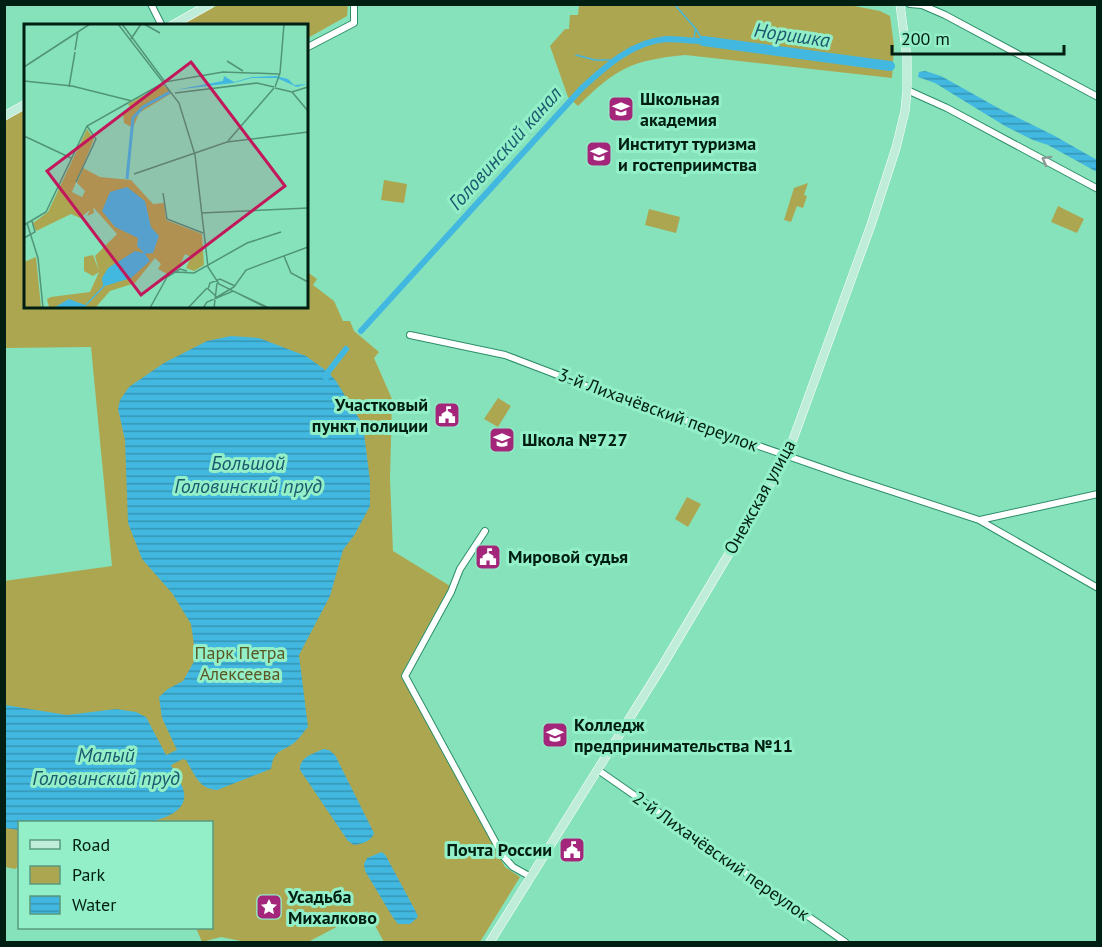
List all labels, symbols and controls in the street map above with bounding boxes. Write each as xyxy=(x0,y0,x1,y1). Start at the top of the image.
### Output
water label: Норишка xyxy=(752,17,832,53)
scale bar xyxy=(892,18,1064,56)
inset map xyxy=(24,24,308,308)
text: 200 m xyxy=(901,27,950,50)
water label: Головинский канал xyxy=(443,81,567,215)
place label: Школьная академия xyxy=(640,87,719,131)
school or university icon: Школьная академия xyxy=(606,94,636,124)
place label: Институт туризма и гостеприимства xyxy=(618,132,757,176)
school or university icon: Институт туризма и гостеприимства xyxy=(584,139,614,169)
one-way arrow xyxy=(1042,156,1053,168)
street label: 3-й Лихачёвский переулок xyxy=(555,363,762,457)
place label: Участковый пункт полиции xyxy=(312,393,428,437)
public building icon: Участковый пункт полиции xyxy=(432,400,462,430)
school or university icon: Школа №727 xyxy=(487,425,517,455)
place label: Школа №727 xyxy=(522,428,628,451)
street label: Онежская улица xyxy=(719,435,801,558)
water label: Большой Головинский пруд xyxy=(174,450,322,499)
public building icon: Мировой судья xyxy=(473,542,503,572)
place label: Мировой судья xyxy=(508,545,628,568)
park label: Парк Петра Алексеева xyxy=(195,641,285,685)
place label: Колледж предпринимательства №11 xyxy=(574,713,793,757)
school or university icon: Колледж предпринимательства №11 xyxy=(540,720,570,750)
water label: Малый Головинский пруд xyxy=(32,742,180,791)
street label: 2-й Лихачёвский переулок xyxy=(628,786,815,926)
legend xyxy=(18,821,213,929)
text: Road xyxy=(72,833,110,856)
public building icon: Почта России xyxy=(557,835,587,865)
place label: Почта России xyxy=(447,838,552,861)
text: Park xyxy=(72,863,105,886)
place label: Усадьба Михалково xyxy=(287,885,377,929)
place icon: Усадьба Михалково xyxy=(254,892,284,922)
text: Water xyxy=(72,893,116,916)

